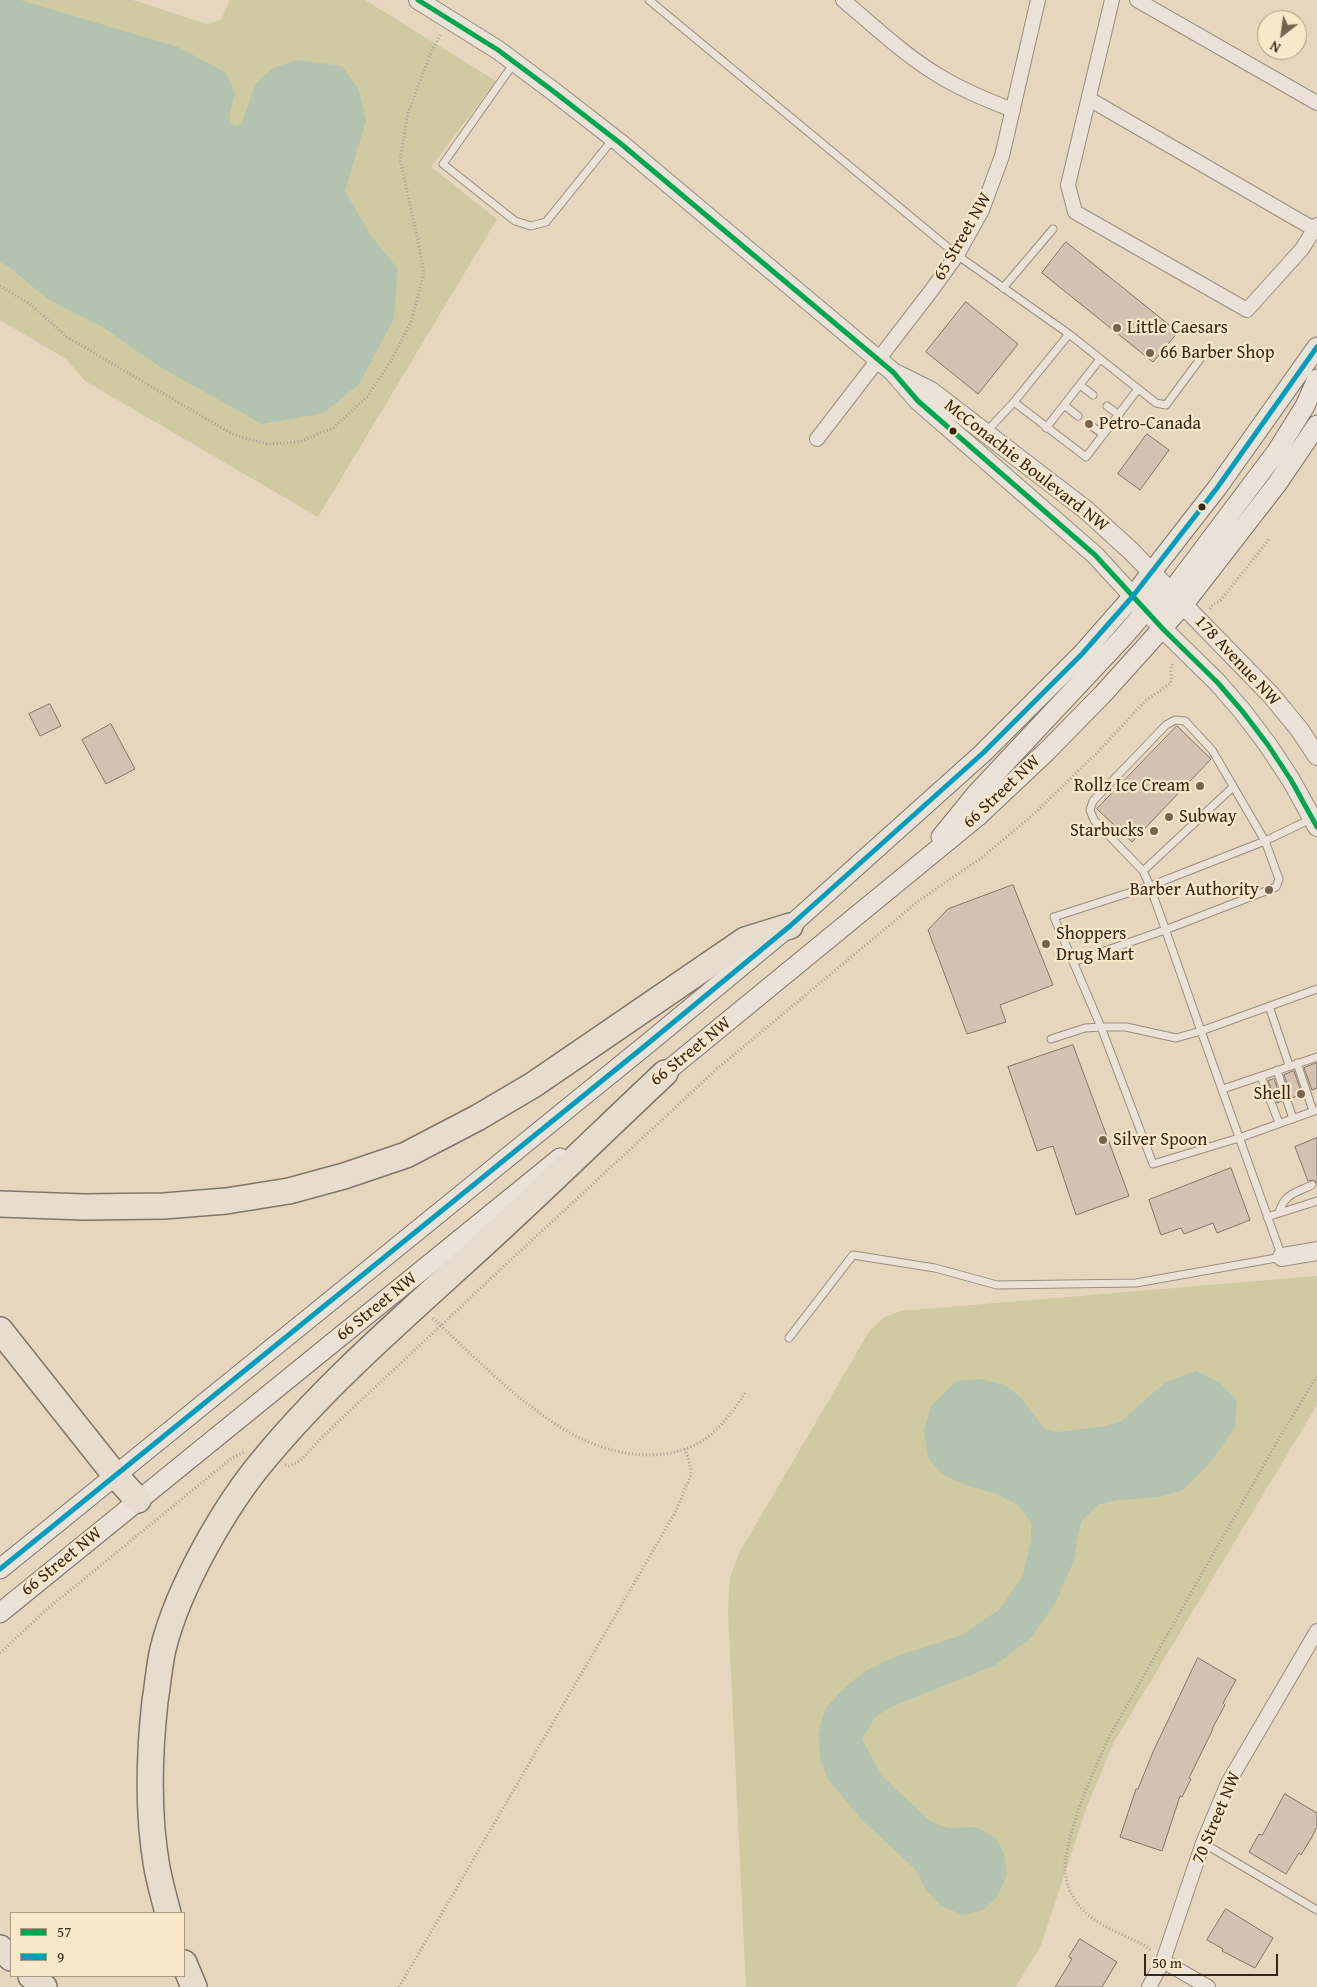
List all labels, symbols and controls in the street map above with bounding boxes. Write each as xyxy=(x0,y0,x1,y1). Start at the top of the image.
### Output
north arrow xyxy=(1257,10,1307,60)
text: N xyxy=(1266,36,1284,58)
street label: 65 Street NW xyxy=(929,189,997,285)
place label: Little Caesars xyxy=(1127,317,1228,339)
marker: Little Caesars xyxy=(1111,322,1123,334)
place label: 66 Barber Shop xyxy=(1160,342,1274,364)
marker: 66 Barber Shop xyxy=(1144,347,1156,359)
street label: McConachie Boulevard NW xyxy=(939,395,1113,537)
place label: Petro-Canada xyxy=(1099,413,1201,435)
marker: Petro-Canada xyxy=(1083,418,1095,430)
unlabelled marker xyxy=(948,426,958,436)
unlabelled marker xyxy=(1197,502,1207,512)
street label: 178 Avenue NW xyxy=(1189,611,1285,711)
street label: 66 Street NW xyxy=(959,751,1045,833)
place label: Rollz Ice Cream xyxy=(1074,775,1190,797)
marker: Rollz Ice Cream xyxy=(1194,780,1206,792)
place label: Subway xyxy=(1179,806,1237,828)
marker: Subway xyxy=(1163,811,1175,823)
place label: Starbucks xyxy=(1070,820,1144,842)
marker: Starbucks xyxy=(1148,825,1160,837)
place label: Barber Authority xyxy=(1130,879,1259,901)
marker: Barber Authority xyxy=(1263,884,1275,896)
place label: Shoppers Drug Mart xyxy=(1056,923,1134,966)
marker: Shoppers Drug Mart xyxy=(1040,938,1052,950)
street label: 66 Street NW xyxy=(646,1013,736,1091)
place label: Shell xyxy=(1254,1083,1291,1105)
marker: Shell xyxy=(1295,1088,1307,1100)
place label: Silver Spoon xyxy=(1113,1129,1207,1151)
marker: Silver Spoon xyxy=(1097,1134,1109,1146)
street label: 66 Street NW xyxy=(332,1268,422,1346)
street label: 66 Street NW xyxy=(17,1523,107,1601)
street label: 70 Street NW xyxy=(1188,1769,1246,1867)
legend xyxy=(10,1912,185,1977)
text: 57 xyxy=(57,1921,71,1942)
scale bar xyxy=(1147,1944,1281,1976)
text: 9 xyxy=(57,1946,64,1967)
text: 50 m xyxy=(1152,1952,1182,1973)

